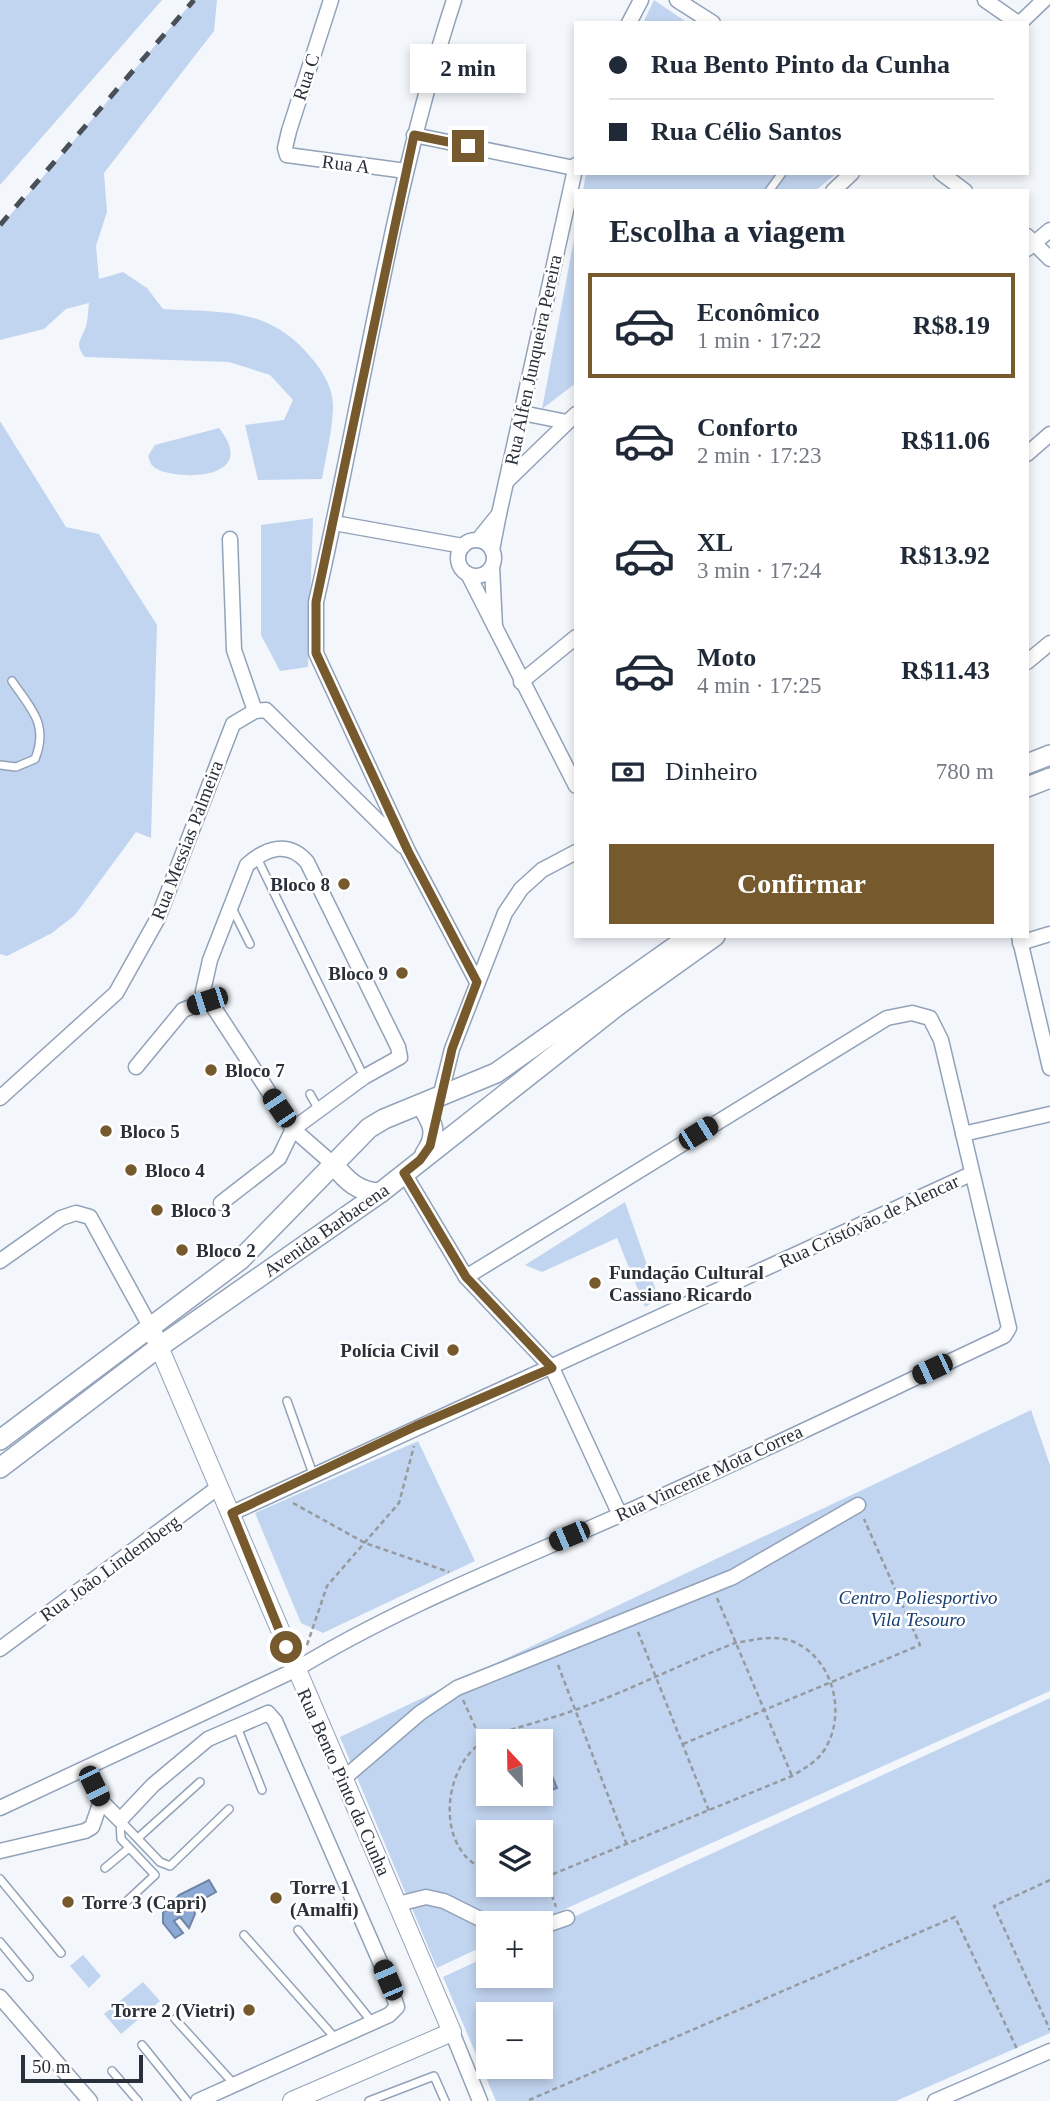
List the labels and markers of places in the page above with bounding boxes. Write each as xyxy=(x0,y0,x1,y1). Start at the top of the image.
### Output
place label: Bloco 8 xyxy=(270,874,330,895)
marker: Bloco 8 xyxy=(336,876,352,892)
place label: Bloco 9 xyxy=(328,963,388,984)
marker: Bloco 9 xyxy=(394,965,410,981)
place label: Bloco 7 xyxy=(225,1060,285,1081)
marker: Bloco 7 xyxy=(203,1062,219,1078)
place label: Bloco 5 xyxy=(120,1121,180,1142)
marker: Bloco 5 xyxy=(98,1123,114,1139)
place label: Bloco 4 xyxy=(145,1160,205,1181)
marker: Bloco 4 xyxy=(123,1162,139,1178)
place label: Bloco 3 xyxy=(171,1200,231,1221)
marker: Bloco 3 xyxy=(149,1202,165,1218)
place label: Bloco 2 xyxy=(196,1240,256,1261)
marker: Bloco 2 xyxy=(174,1242,190,1258)
place label: Fundação Cultural Cassiano Ricardo xyxy=(609,1262,764,1305)
marker: Fundação Cultural Cassiano Ricardo xyxy=(587,1275,603,1291)
place label: Polícia Civil xyxy=(340,1340,439,1361)
marker: Polícia Civil xyxy=(445,1342,461,1358)
place label: Torre 1 (Amalfi) xyxy=(290,1877,359,1921)
marker: Torre 1 (Amalfi) xyxy=(268,1890,284,1906)
place label: Torre 3 (Capri) xyxy=(82,1892,207,1914)
marker: Torre 3 (Capri) xyxy=(60,1894,76,1910)
place label: Torre 2 (Vietri) xyxy=(111,2000,235,2022)
marker: Torre 2 (Vietri) xyxy=(241,2002,257,2018)

